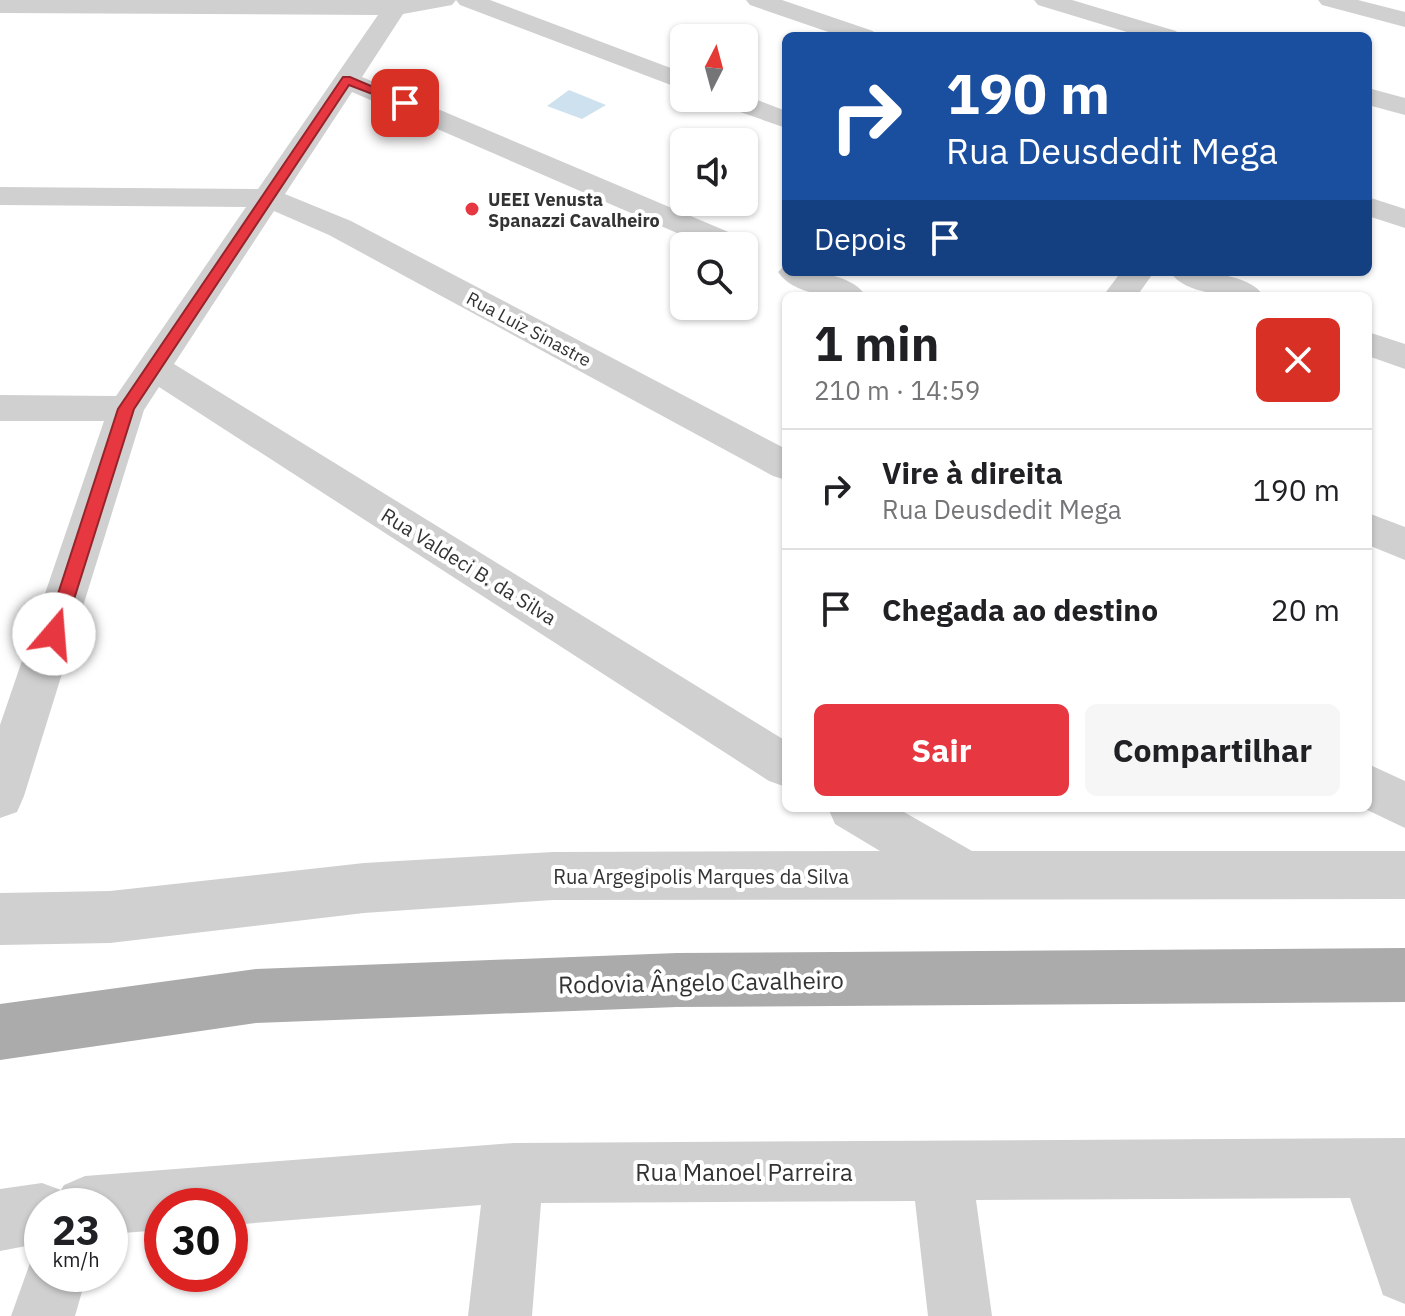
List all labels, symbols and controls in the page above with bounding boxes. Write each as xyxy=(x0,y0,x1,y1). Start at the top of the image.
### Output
north arrow xyxy=(670,24,758,112)
map controls xyxy=(670,24,758,320)
text: 190 m xyxy=(946,57,1110,129)
icon: right xyxy=(814,64,918,168)
pin xyxy=(371,69,439,137)
icon: arrive xyxy=(383,81,427,125)
text: Rua Deusdedit Mega xyxy=(946,127,1278,174)
button: sound xyxy=(670,128,758,216)
place label: UEEI Venusta Spanazzi Cavalheiro xyxy=(488,188,660,232)
marker: UEEI Venusta Spanazzi Cavalheiro xyxy=(463,200,481,218)
icon: arrive xyxy=(923,216,967,260)
text: Depois xyxy=(814,219,907,258)
button: search xyxy=(670,232,758,320)
street label: Rua Luiz Sinastre xyxy=(463,286,595,372)
text: 1 min xyxy=(814,312,939,374)
button: close xyxy=(1256,318,1340,402)
text: 210 m · 14:59 xyxy=(814,373,980,407)
text: Vire à direita xyxy=(882,453,1063,492)
icon: right xyxy=(814,467,858,511)
text: 190 m xyxy=(1253,470,1340,509)
text: Rua Deusdedit Mega xyxy=(882,492,1122,526)
street label: Rua Valdeci B. da Silva xyxy=(376,501,562,631)
icon: arrive xyxy=(814,587,858,631)
text: Chegada ao destino xyxy=(882,590,1158,629)
text: 20 m xyxy=(1271,590,1340,629)
position arrow xyxy=(12,592,96,676)
button: Sair xyxy=(814,704,1069,796)
button: Compartilhar xyxy=(1085,704,1340,796)
street label: Rua Argegipolis Marques da Silva xyxy=(553,863,849,890)
street label: Rodovia Ângelo Cavalheiro xyxy=(558,964,844,1000)
street label: Rua Manoel Parreira xyxy=(635,1156,853,1188)
speed limit sign: 30 xyxy=(144,1188,248,1292)
text: 23 xyxy=(52,1204,100,1256)
text: km/h xyxy=(52,1246,100,1273)

